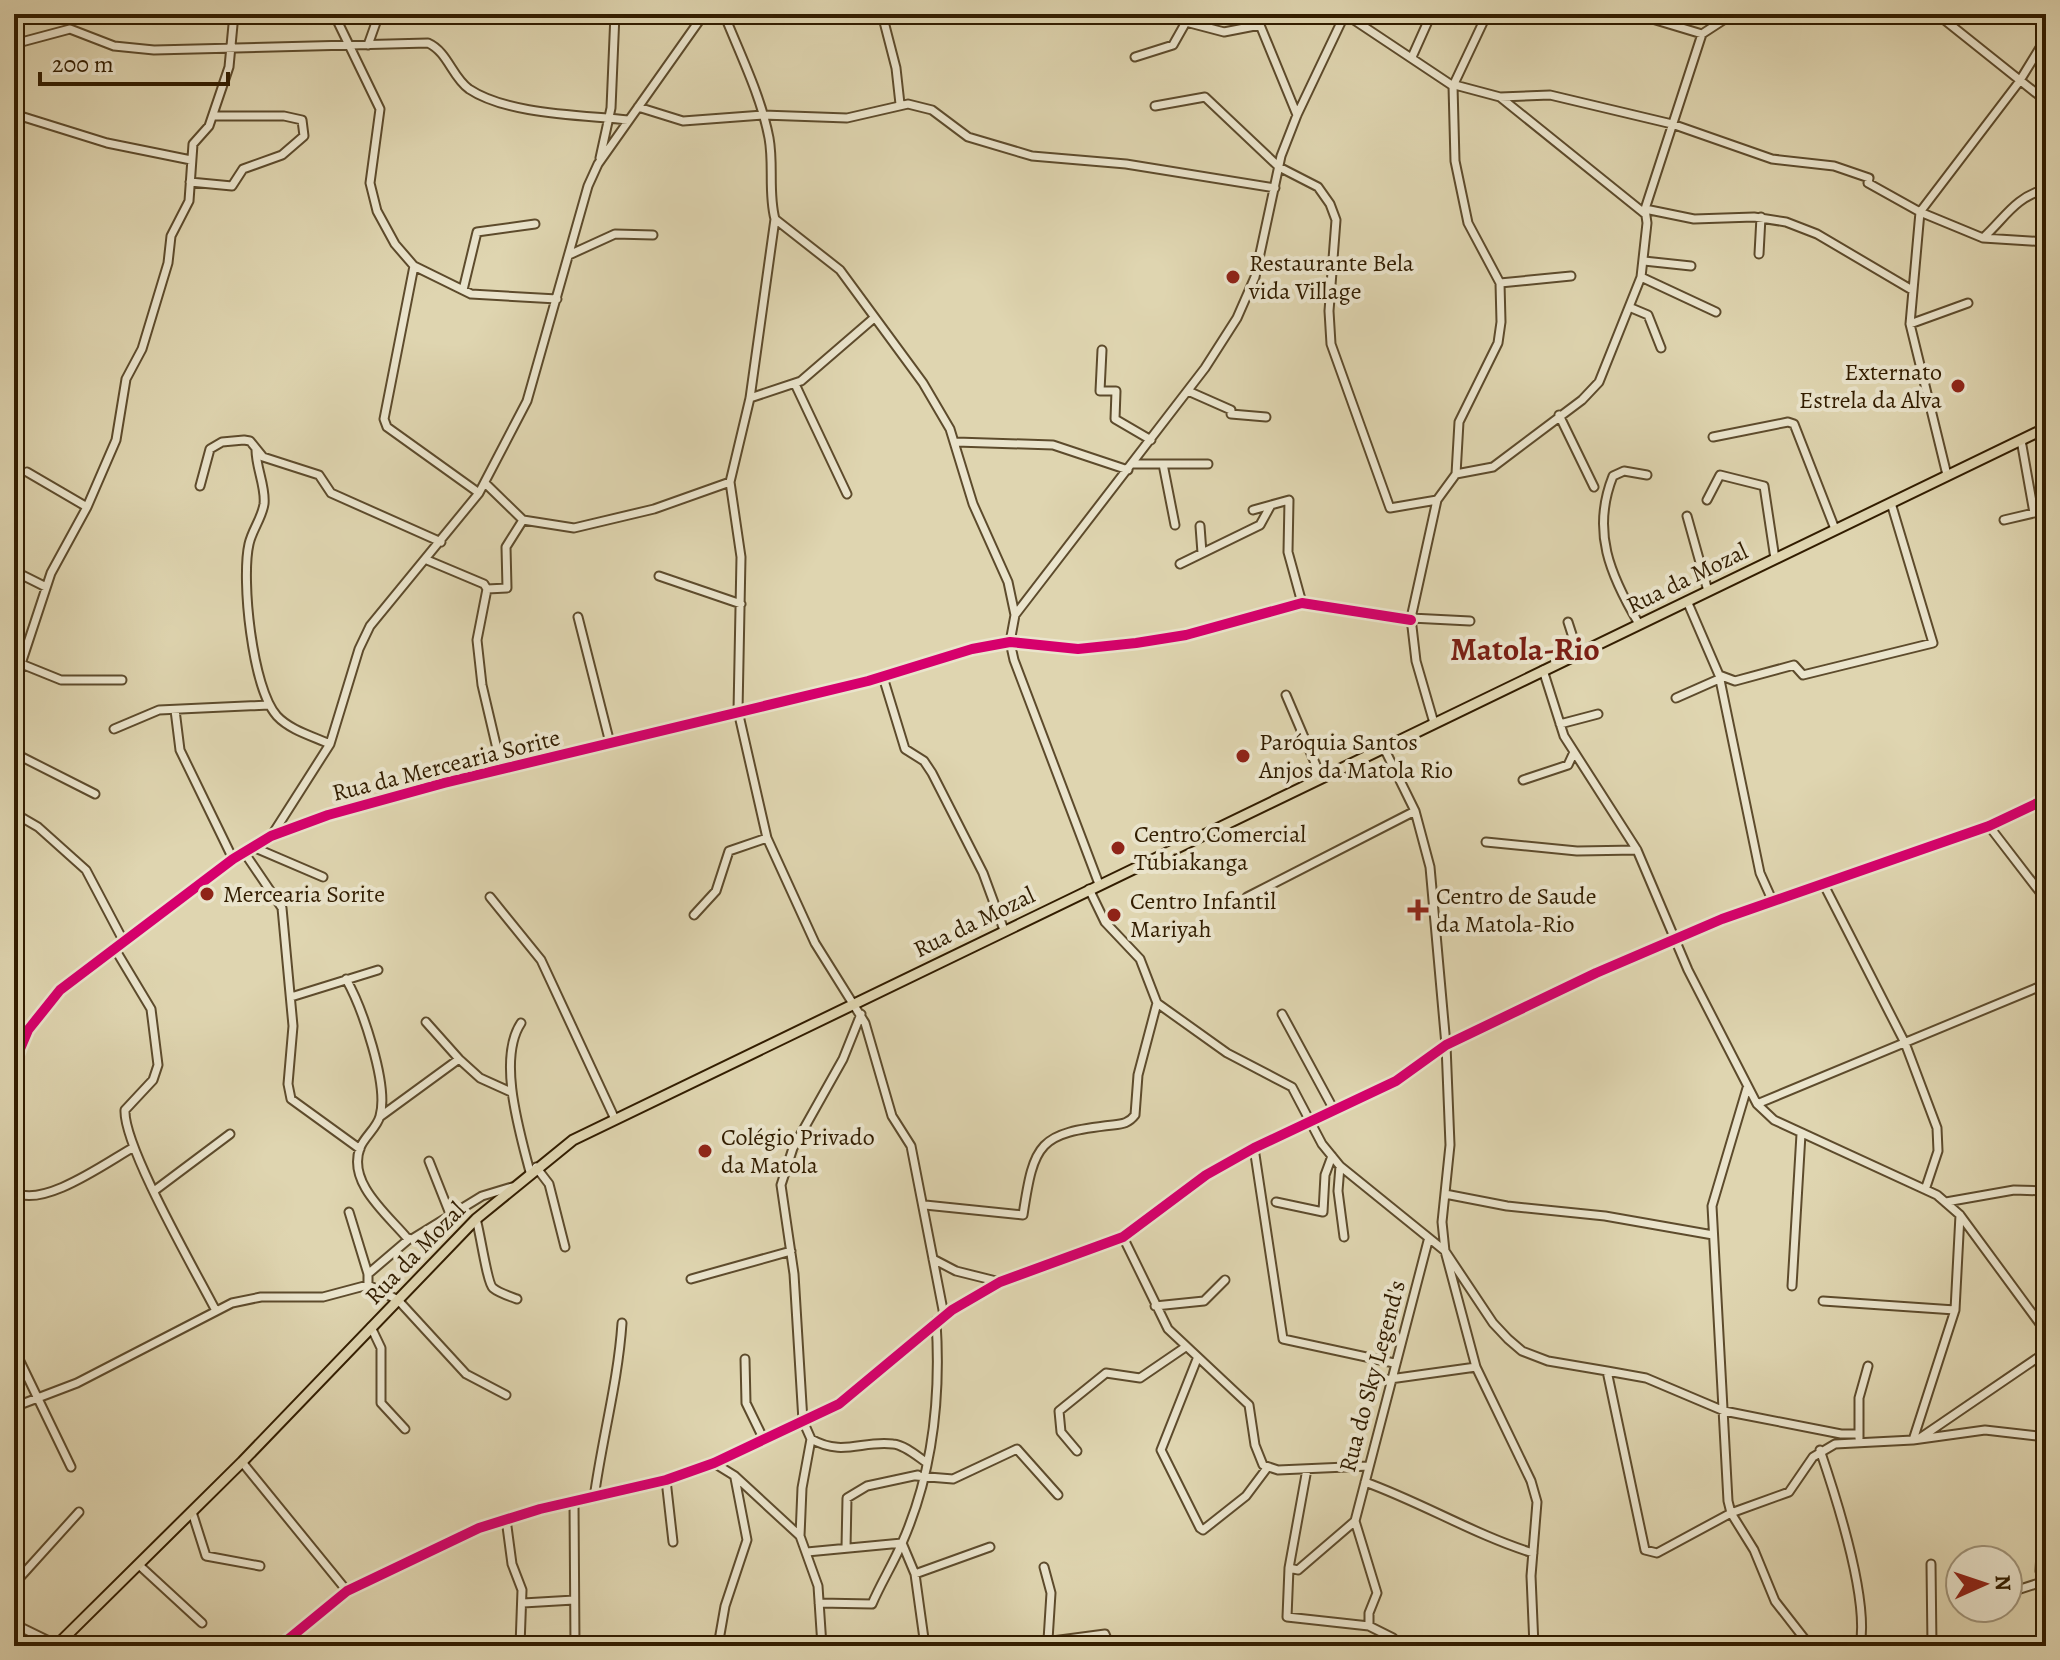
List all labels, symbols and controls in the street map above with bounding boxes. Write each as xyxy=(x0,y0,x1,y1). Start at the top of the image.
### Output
scale bar xyxy=(40,36,228,86)
text: 200 m xyxy=(52,48,114,80)
place label: Restaurante Bela vida Village xyxy=(1248,247,1415,307)
marker: Restaurante Bela vida Village xyxy=(1224,268,1242,286)
place label: Externato Estrela da Alva xyxy=(1799,356,1943,416)
marker: Externato Estrela da Alva xyxy=(1949,377,1967,395)
street label: Rua da Mozal xyxy=(1621,535,1753,621)
district label: Matola-Rio xyxy=(1450,627,1600,671)
street label: Rua da Mercearia Sorite xyxy=(329,721,563,809)
place label: Paróquia Santos Anjos da Matola Rio xyxy=(1258,726,1453,786)
marker: Paróquia Santos Anjos da Matola Rio xyxy=(1234,747,1252,765)
place label: Centro Comercial Tubiakanga xyxy=(1134,818,1306,878)
marker: Centro Comercial Tubiakanga xyxy=(1109,839,1127,857)
place label: Mercearia Sorite xyxy=(223,878,385,910)
street label: Rua da Mozal xyxy=(908,879,1040,965)
place label: Centro de Saude da Matola-Rio xyxy=(1436,880,1596,940)
marker: Mercearia Sorite xyxy=(198,885,216,903)
place label: Centro Infantil Mariyah xyxy=(1130,885,1276,945)
marker: Centro de Saude da Matola-Rio xyxy=(1407,899,1429,921)
marker: Centro Infantil Mariyah xyxy=(1105,906,1123,924)
place label: Colégio Privado da Matola xyxy=(721,1121,875,1181)
marker: Colégio Privado da Matola xyxy=(696,1142,714,1160)
street label: Rua da Mozal xyxy=(358,1194,472,1311)
street label: Rua do Sky Legend's xyxy=(1331,1276,1413,1476)
north arrow xyxy=(1944,1544,2024,1624)
text: N xyxy=(1988,1574,2018,1592)

